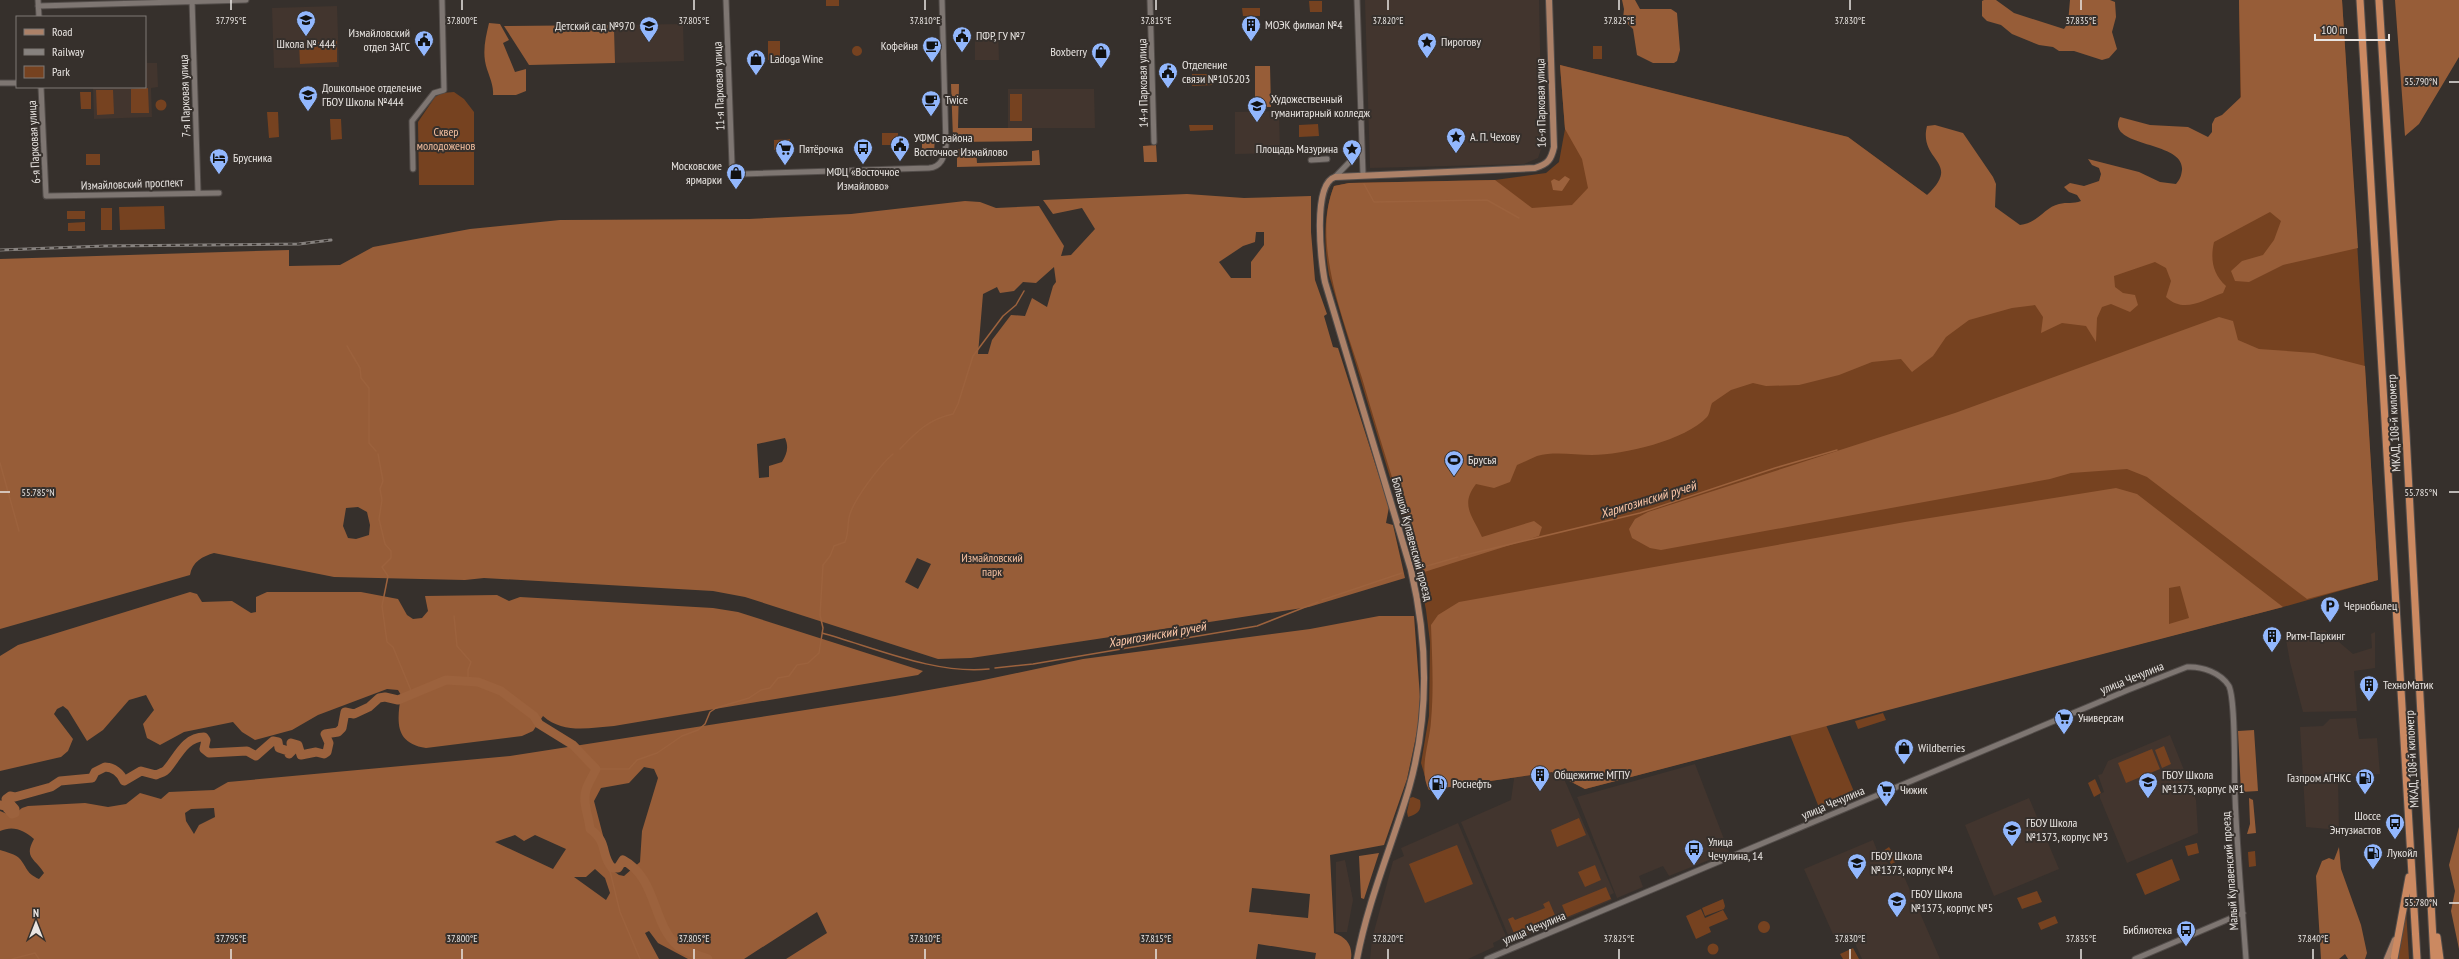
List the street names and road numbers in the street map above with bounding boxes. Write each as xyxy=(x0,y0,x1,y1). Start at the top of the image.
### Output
street label: 14-я Парковая улица xyxy=(1134,38,1151,128)
street label: 11-я Парковая улица xyxy=(709,41,728,131)
street label: 7-я Парковая улица xyxy=(176,54,193,138)
street label: 16-я Парковая улица xyxy=(1532,58,1549,148)
street label: 6-я Парковая улица xyxy=(24,100,43,184)
street label: Измайловский проспект xyxy=(81,174,184,193)
street label: МКАД, 108-й километр xyxy=(2383,374,2404,472)
street label: Большой Купавенский проезд xyxy=(1389,475,1436,603)
street label: улица Чечулина xyxy=(2098,658,2166,697)
street label: МКАД, 108-й километр xyxy=(2401,710,2422,808)
street label: улица Чечулина xyxy=(1799,782,1867,823)
street label: Малый Купавенский проезд xyxy=(2218,810,2241,931)
street label: улица Чечулина xyxy=(1500,907,1568,948)

